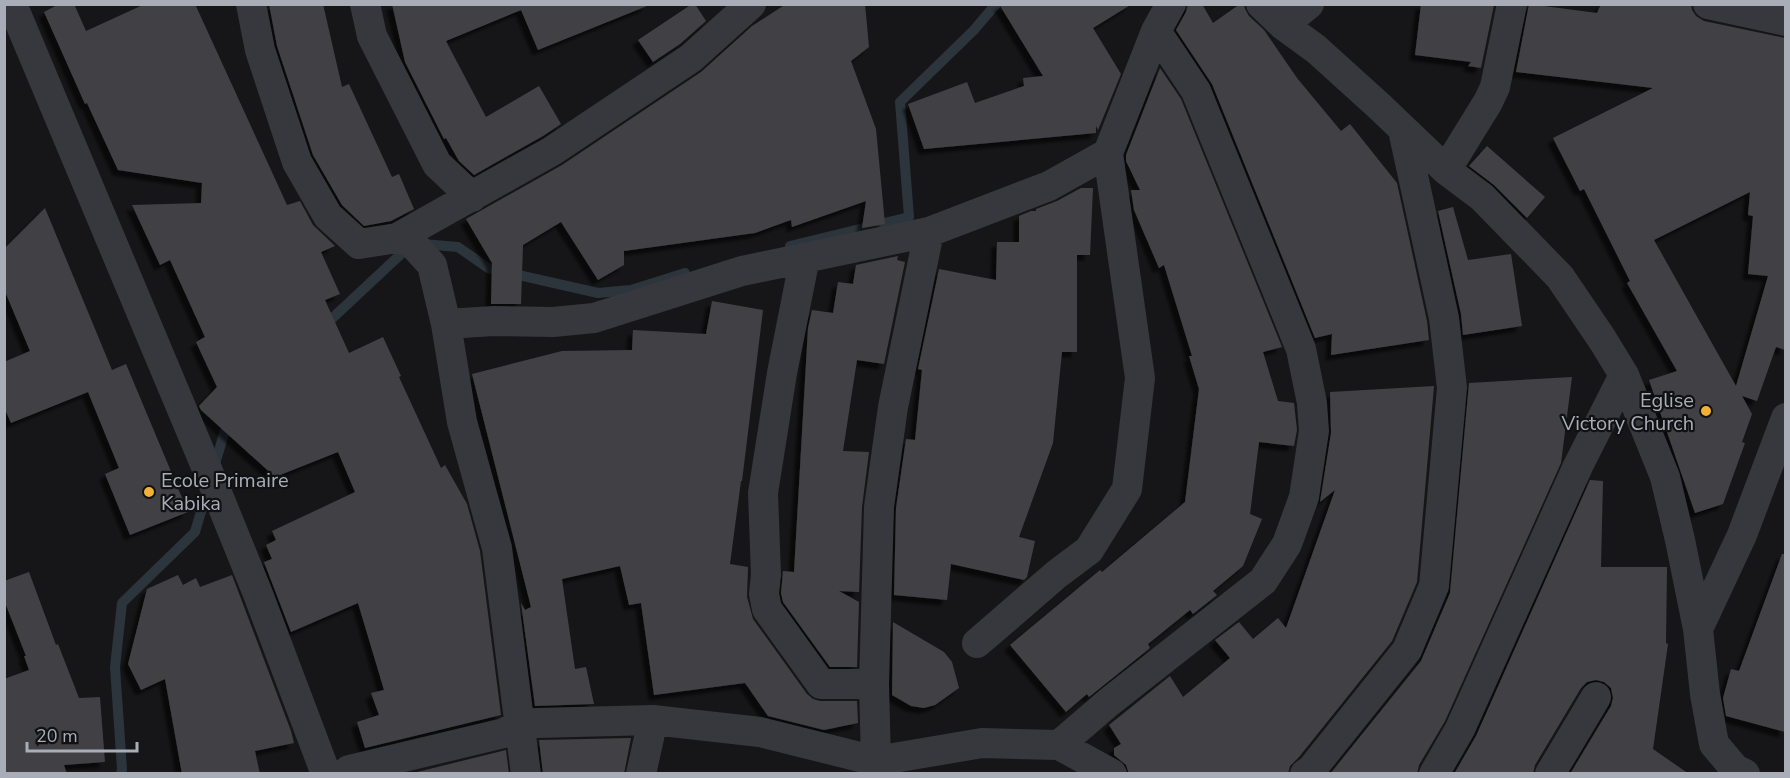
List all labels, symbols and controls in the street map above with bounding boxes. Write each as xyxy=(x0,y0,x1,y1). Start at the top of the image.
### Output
place label: Eglise Victory Church xyxy=(1560,387,1694,437)
marker: Eglise Victory Church xyxy=(1699,404,1713,418)
place label: Ecole Primaire Kabika xyxy=(161,467,289,517)
marker: Ecole Primaire Kabika xyxy=(142,485,156,499)
scale bar xyxy=(27,715,136,753)
text: 20 m xyxy=(36,724,78,748)

